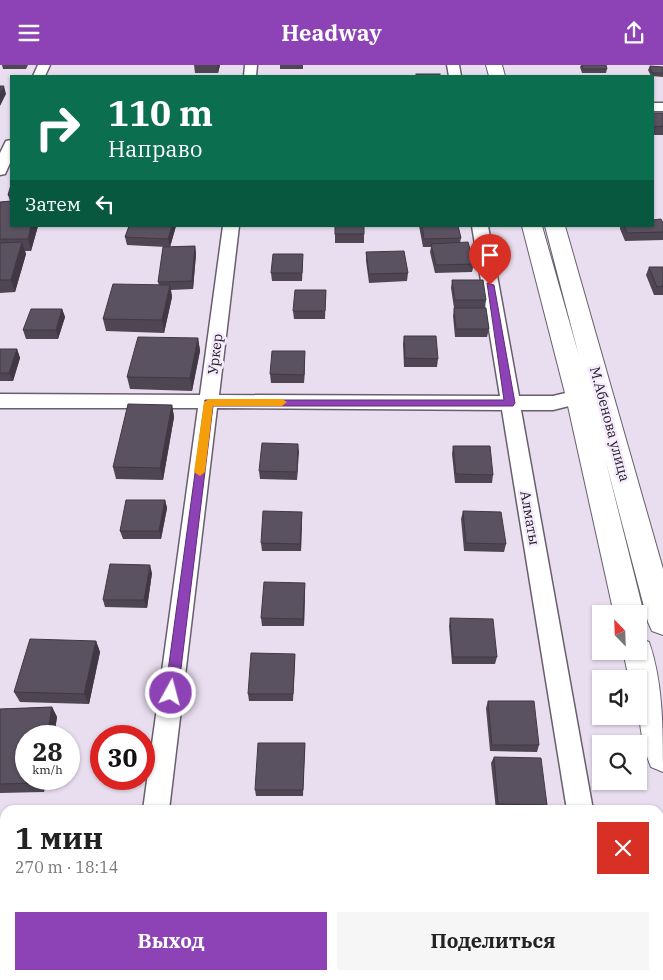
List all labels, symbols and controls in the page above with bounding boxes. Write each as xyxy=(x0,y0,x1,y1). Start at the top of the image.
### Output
text: Headway xyxy=(281,18,382,47)
icon: menu xyxy=(15,19,43,47)
icon: share xyxy=(620,19,648,47)
text: 110 m xyxy=(108,90,213,136)
icon: right xyxy=(25,95,90,160)
text: Направо xyxy=(108,134,202,163)
icon: left xyxy=(91,190,119,218)
text: Затем xyxy=(25,192,81,216)
pin xyxy=(469,234,511,285)
icon: arrive xyxy=(476,241,504,269)
street label: Уркер xyxy=(204,333,226,375)
street label: М.Абенова улица xyxy=(586,365,634,484)
street label: Алматы xyxy=(516,489,544,547)
north arrow xyxy=(592,605,648,660)
map controls xyxy=(592,605,647,790)
position arrow xyxy=(144,666,196,718)
button: sound xyxy=(592,670,647,725)
speed limit sign: 30 xyxy=(90,725,155,790)
text: 28 xyxy=(32,735,63,768)
button: search xyxy=(592,735,647,790)
text: km/h xyxy=(32,762,63,777)
text: 1 мин xyxy=(15,818,103,857)
button: close xyxy=(597,822,649,874)
text: 270 m · 18:14 xyxy=(15,857,118,877)
button: Выход xyxy=(15,912,327,970)
button: Поделиться xyxy=(337,912,649,970)

